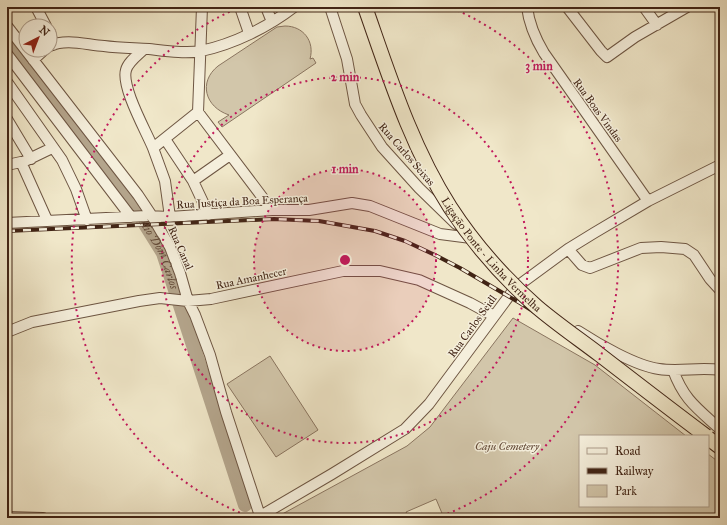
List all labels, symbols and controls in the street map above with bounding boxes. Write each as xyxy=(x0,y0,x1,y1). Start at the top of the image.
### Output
north arrow xyxy=(18,18,58,58)
text: N xyxy=(37,23,53,39)
text: 3 min xyxy=(525,59,553,74)
text: 2 min xyxy=(331,70,360,84)
street label: Rua Boas Vindas xyxy=(570,76,625,145)
street label: Rua Carlos Seixas xyxy=(376,120,437,188)
text: 1 min xyxy=(331,162,359,176)
street label: Rua Justiça da Boa Esperança xyxy=(176,192,308,212)
street label: Ligação Ponte - Linha Vermelha xyxy=(439,195,544,315)
water label: Rio Dom Carlos xyxy=(136,216,181,291)
street label: Rua Canal xyxy=(165,224,196,272)
centre of rings xyxy=(338,253,352,267)
street label: Rua Amanhecer xyxy=(215,264,288,292)
street label: Rua Carlos Seidl xyxy=(445,293,499,360)
legend xyxy=(579,435,709,507)
park label: Caju Cemetery xyxy=(475,440,540,453)
text: Road xyxy=(615,444,641,458)
text: Railway xyxy=(615,464,654,478)
text: Park xyxy=(615,484,637,498)

